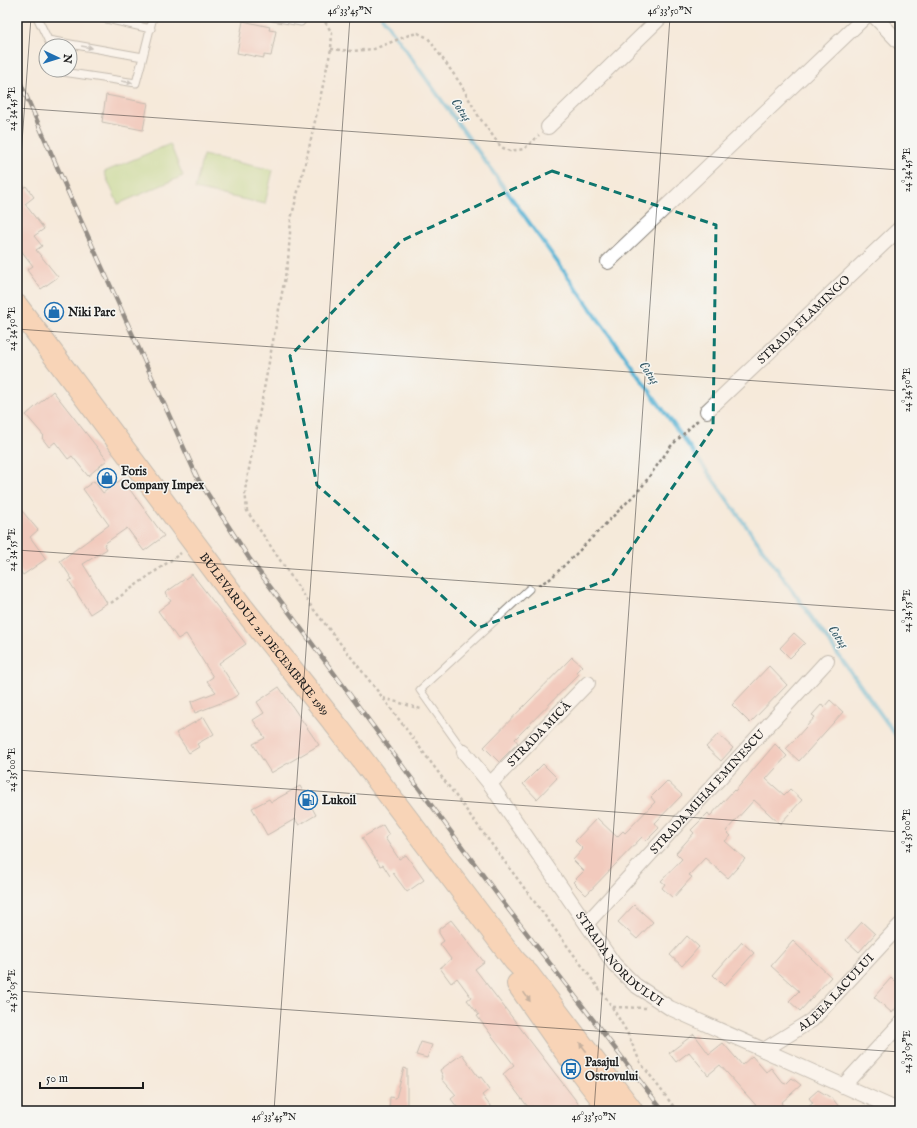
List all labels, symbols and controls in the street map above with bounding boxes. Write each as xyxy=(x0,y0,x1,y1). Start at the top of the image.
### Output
text: 46°33'45"N xyxy=(328,5,373,18)
text: 46°33'50"N xyxy=(648,5,693,18)
north arrow xyxy=(38,38,78,78)
one-way arrow xyxy=(81,44,93,50)
text: N xyxy=(60,52,74,64)
one-way arrow xyxy=(121,79,133,85)
text: 24°34'45"E xyxy=(6,87,19,131)
water label: Cotuș xyxy=(447,95,475,125)
text: 24°34'45"E xyxy=(901,148,914,192)
street label: STRADA FLAMINGO xyxy=(754,272,853,367)
shop icon: Niki Parc xyxy=(43,301,65,323)
place label: Niki Parc xyxy=(67,305,116,320)
text: 24°34'50"E xyxy=(6,307,19,351)
water label: Cotuș xyxy=(635,358,663,388)
text: 24°34'50"E xyxy=(901,368,914,412)
place label: Foris Company Impex xyxy=(121,464,204,494)
shop icon: Foris Company Impex xyxy=(96,467,118,489)
text: 24°34'55"E xyxy=(6,528,19,572)
street label: BULEVARDUL 22 DECEMBRIE 1989 xyxy=(196,550,333,719)
text: 24°34'55"E xyxy=(901,589,914,633)
water label: Cotuș xyxy=(824,622,852,652)
street label: STRADA MICĂ xyxy=(504,697,574,770)
street label: STRADA MIHAI EMINESCU xyxy=(647,726,768,857)
text: 24°35'00"E xyxy=(6,748,19,792)
fuel station icon: Lukoil xyxy=(297,789,319,811)
place label: Lukoil xyxy=(321,793,357,808)
text: 24°35'00"E xyxy=(901,809,914,853)
street label: STRADA NORDULUI xyxy=(573,909,667,1009)
street label: ALEEA LACULUI xyxy=(794,950,877,1035)
text: 24°35'05"E xyxy=(6,969,19,1013)
one-way arrow xyxy=(523,992,531,1002)
text: 24°35'05"E xyxy=(901,1030,914,1074)
one-way arrow xyxy=(579,1041,587,1052)
place label: Pasajul Ostrovului xyxy=(585,1055,639,1084)
bus stop icon: Pasajul Ostrovului xyxy=(560,1058,582,1080)
scale bar xyxy=(40,1064,143,1090)
text: 50 m xyxy=(46,1071,68,1086)
text: 46°33'45"N xyxy=(252,1111,297,1124)
text: 46°33'50"N xyxy=(572,1111,617,1124)

